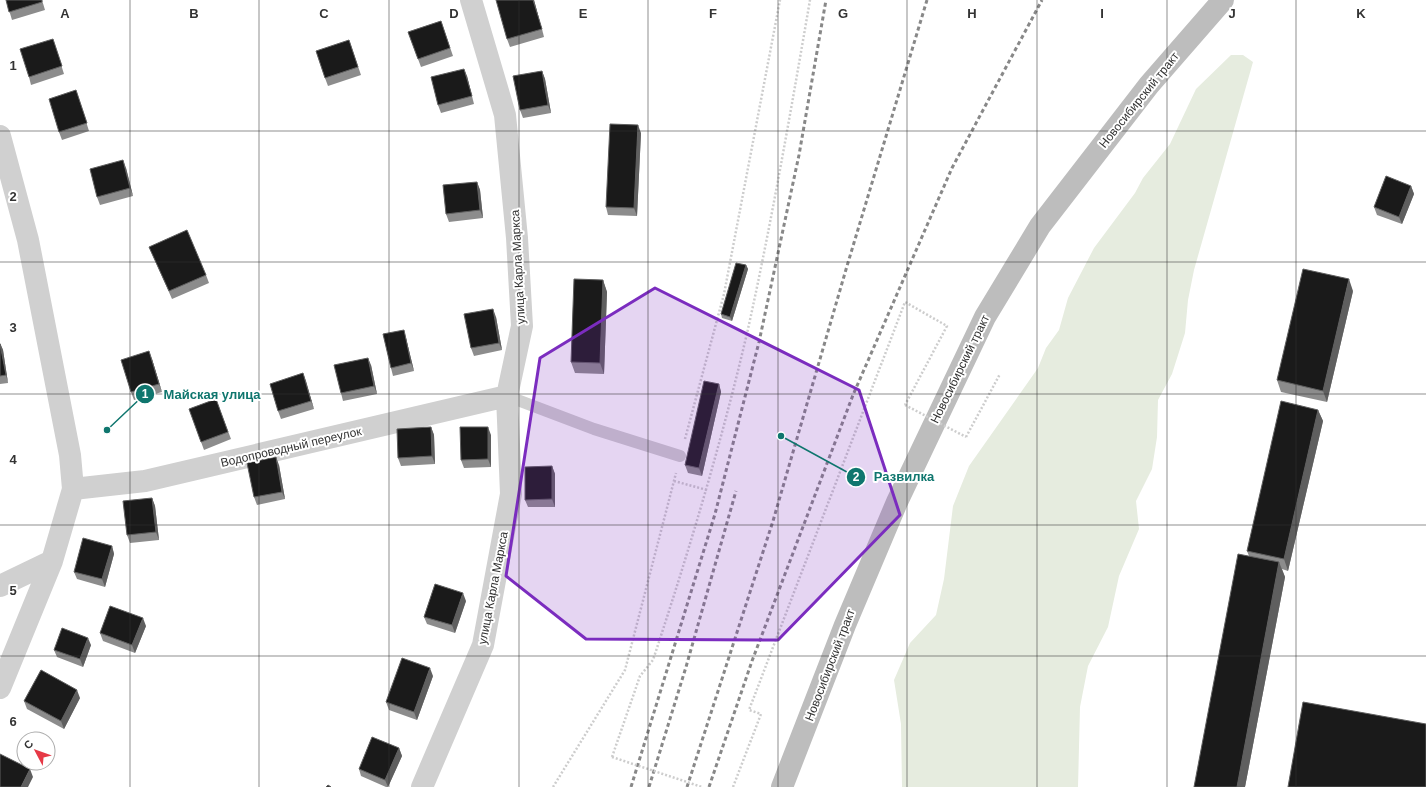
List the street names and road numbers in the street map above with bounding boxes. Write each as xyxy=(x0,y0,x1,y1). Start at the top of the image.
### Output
street label: Новосибирский тракт xyxy=(1096,49,1182,151)
street label: улица Карла Маркса xyxy=(508,209,528,325)
street label: Новосибирский тракт xyxy=(928,312,993,426)
street label: Водопроводный переулок xyxy=(219,424,363,470)
street label: улица Карла Маркса xyxy=(475,530,511,646)
street label: Новосибирский тракт xyxy=(802,607,858,723)

